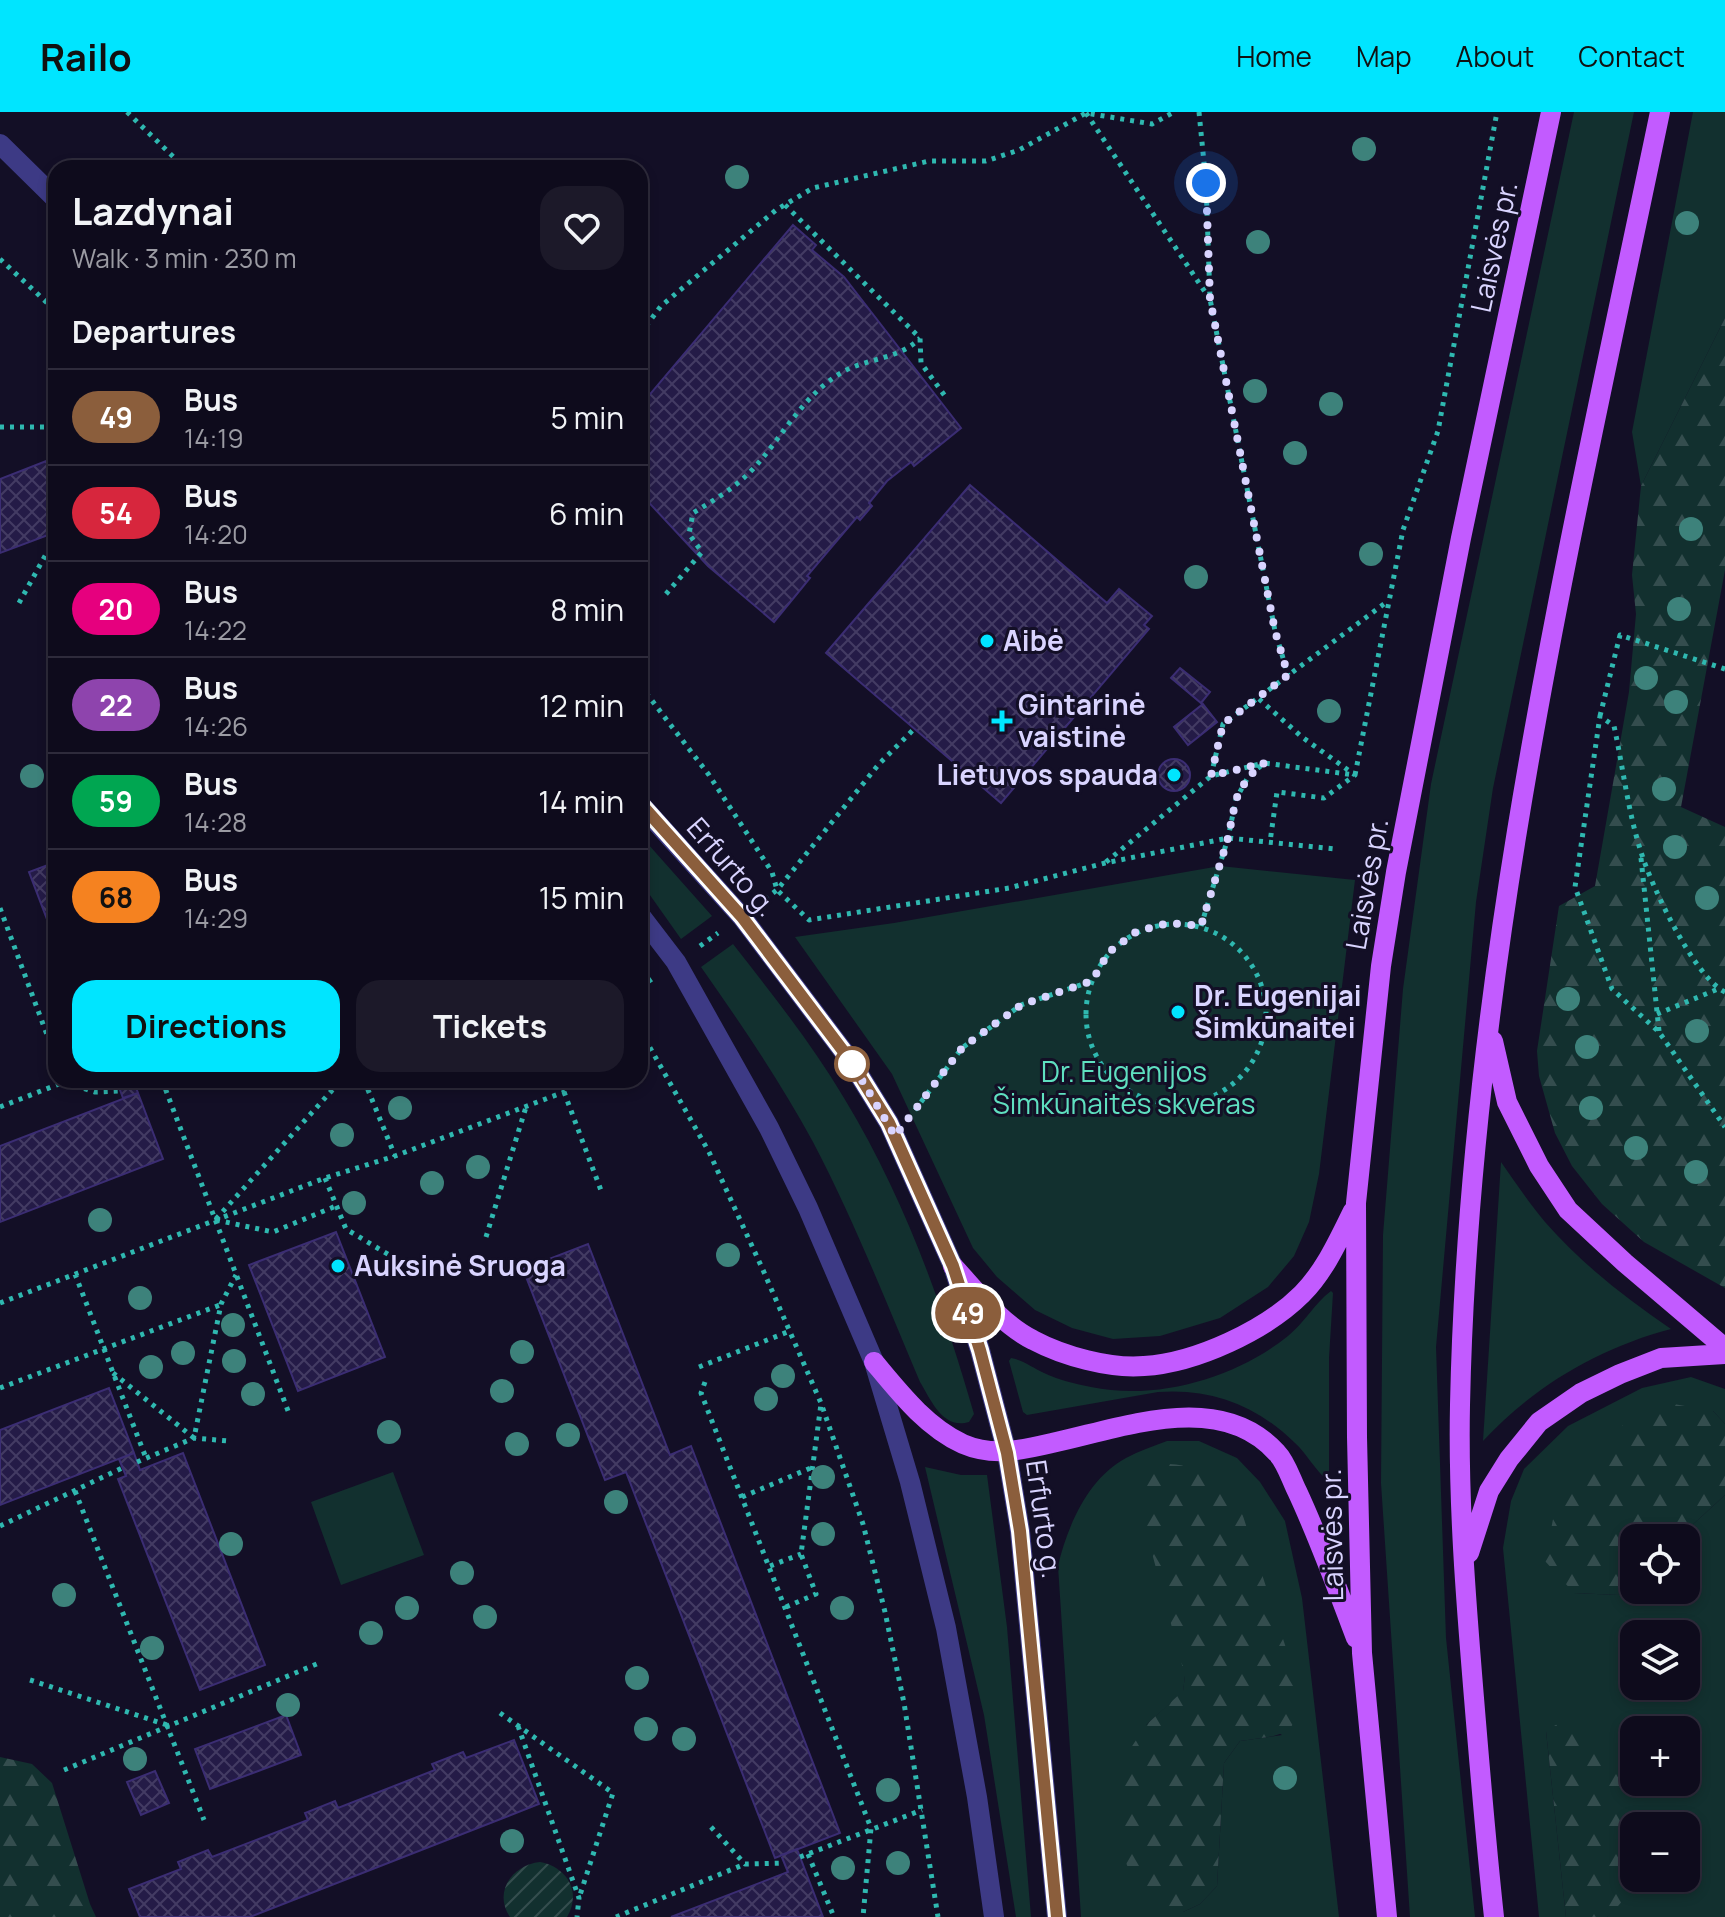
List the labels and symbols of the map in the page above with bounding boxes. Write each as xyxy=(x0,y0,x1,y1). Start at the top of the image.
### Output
your location xyxy=(1186,163,1226,203)
street label: Laisvės pr. xyxy=(1461,178,1525,316)
place label: Aibė xyxy=(1003,621,1064,659)
marker: Aibė xyxy=(978,632,996,650)
place label: Gintarinė vaistinė xyxy=(1018,685,1146,755)
marker: Gintarinė vaistinė xyxy=(993,712,1011,730)
place label: Lietuvos spauda xyxy=(937,755,1158,793)
marker: Lietuvos spauda xyxy=(1165,766,1183,784)
street label: Erfurto g. xyxy=(679,809,786,924)
street label: Laisvės pr. xyxy=(1336,815,1396,953)
place label: Dr. Eugenijai Šimkūnaitei xyxy=(1194,976,1362,1046)
marker: Dr. Eugenijai Šimkūnaitei xyxy=(1169,1003,1187,1021)
unlabelled marker xyxy=(835,1047,869,1081)
park label: Dr. Eugenijos Šimkūnaitės skveras xyxy=(992,1052,1256,1122)
place label: Auksinė Sruoga xyxy=(354,1246,566,1284)
marker: Auksinė Sruoga xyxy=(329,1257,347,1275)
line badge: 49 xyxy=(932,1287,1004,1339)
street label: Erfurto g. xyxy=(1018,1457,1072,1581)
street label: Laisvės pr. xyxy=(1311,1468,1351,1602)

